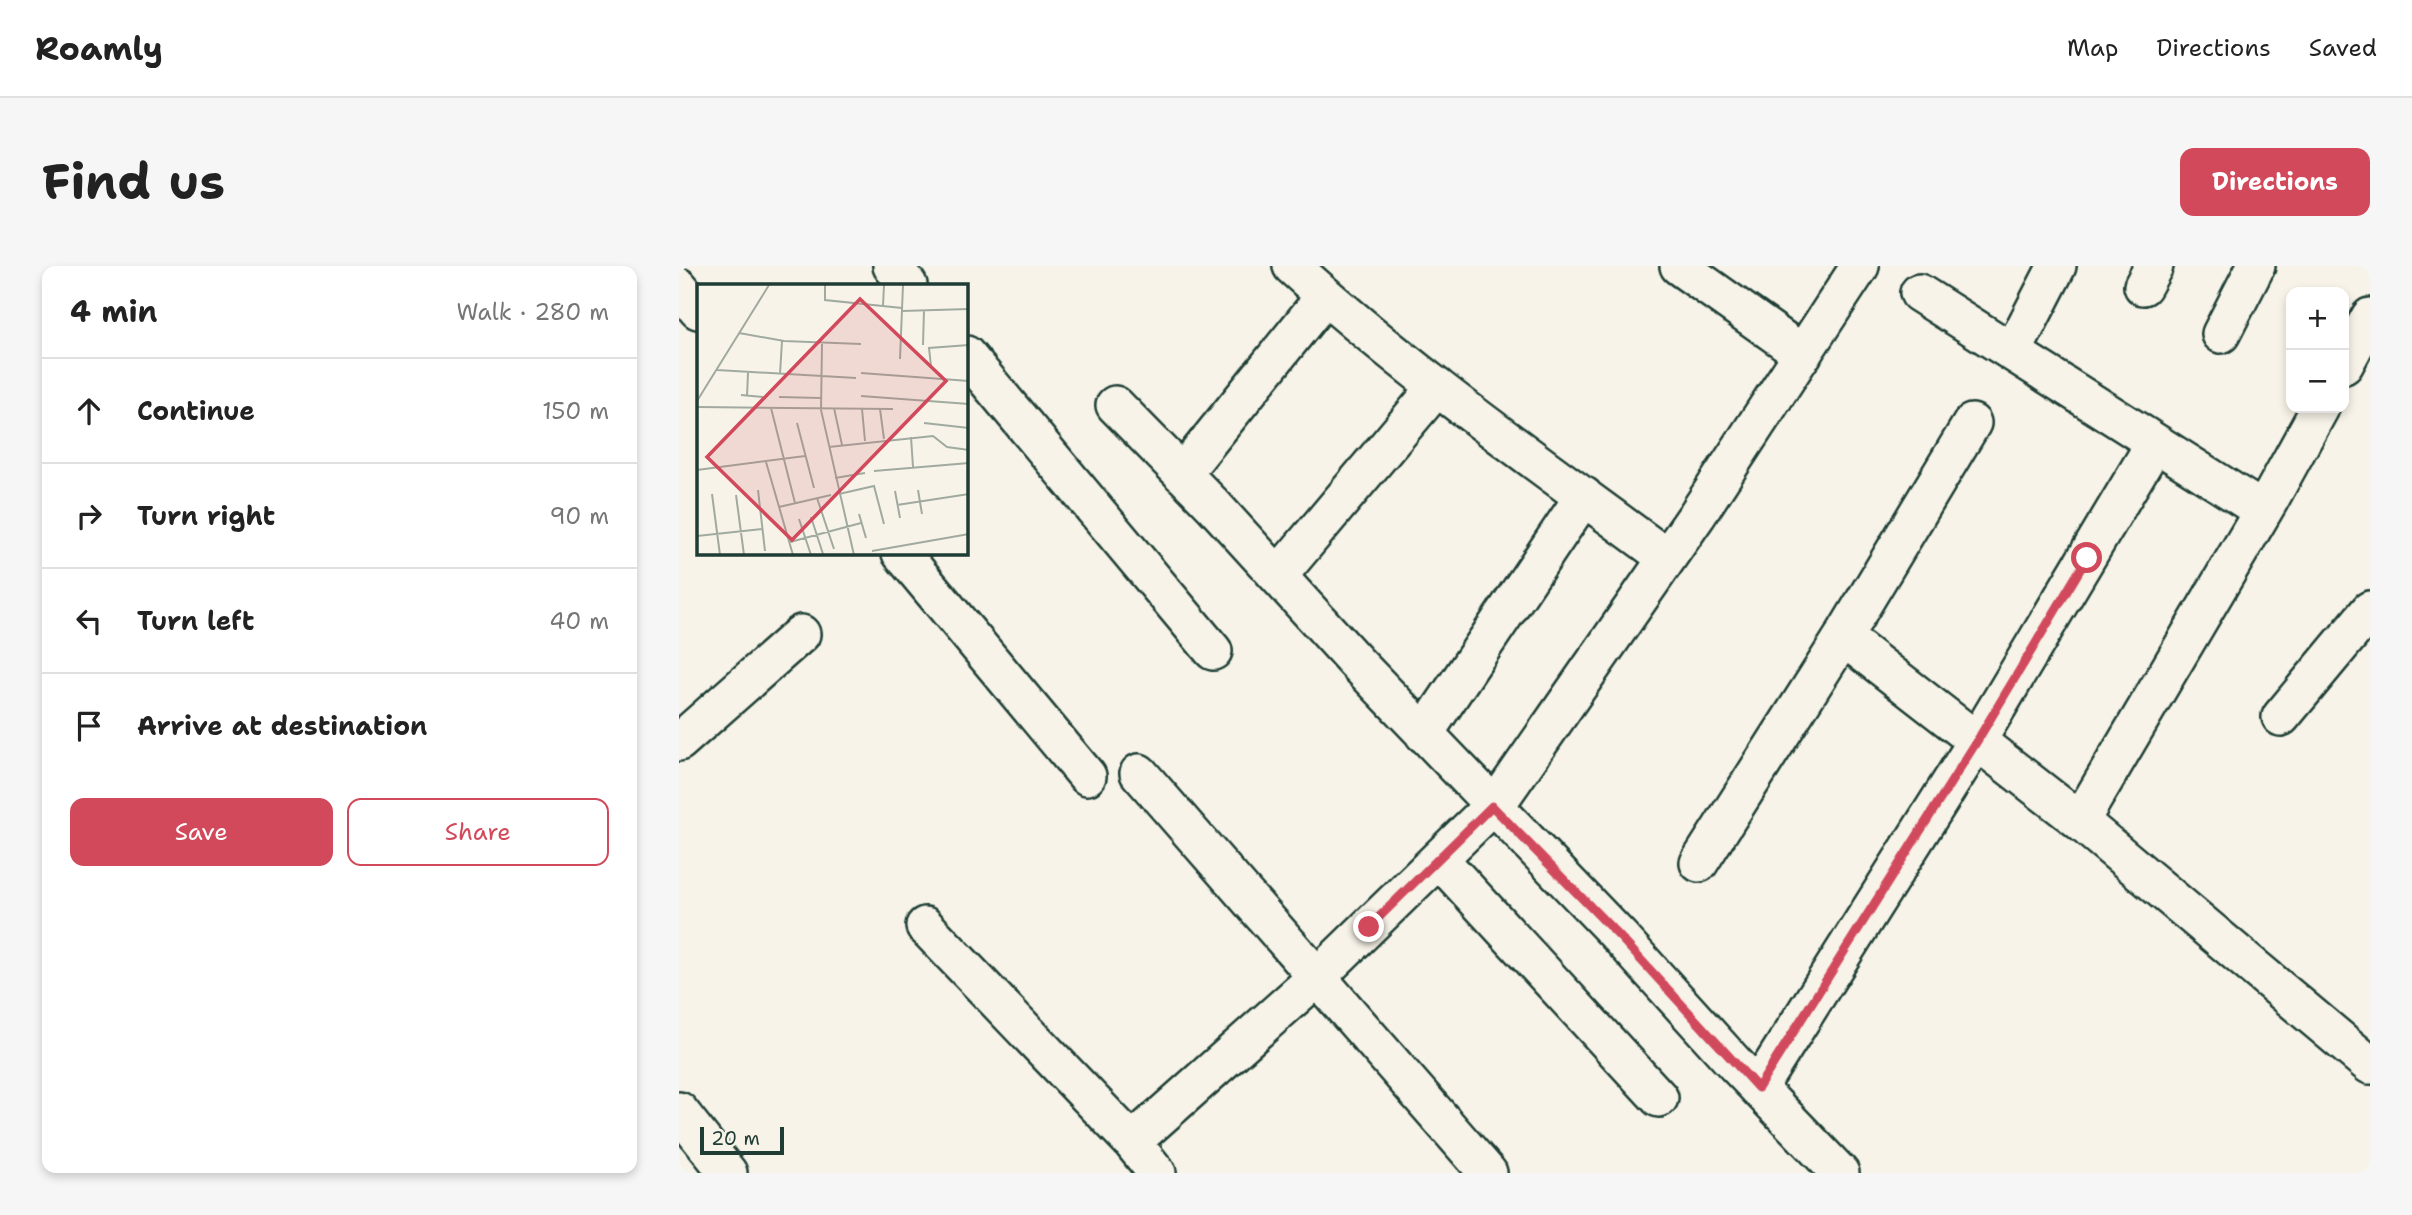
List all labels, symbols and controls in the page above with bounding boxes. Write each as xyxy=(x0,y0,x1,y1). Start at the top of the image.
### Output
text: Roamly xyxy=(35,26,163,71)
text: Map xyxy=(2067,32,2118,64)
text: Directions xyxy=(2156,32,2271,64)
text: Saved xyxy=(2309,32,2377,64)
button: Directions xyxy=(2180,148,2370,216)
text: Find us xyxy=(42,149,225,215)
inset map xyxy=(697,284,968,555)
map controls xyxy=(2286,287,2349,413)
button: + xyxy=(2286,287,2349,350)
text: 4 min xyxy=(70,291,157,332)
text: Walk · 280 m xyxy=(456,297,609,327)
button: − xyxy=(2286,350,2349,413)
icon: ahead xyxy=(70,392,108,430)
text: Continue xyxy=(137,393,255,428)
text: 150 m xyxy=(542,396,609,426)
icon: right xyxy=(70,497,108,535)
text: Turn right xyxy=(137,498,275,533)
text: 90 m xyxy=(549,501,609,531)
route start xyxy=(2071,542,2102,573)
icon: left xyxy=(70,602,108,640)
text: Turn left xyxy=(137,603,254,638)
text: 40 m xyxy=(549,606,609,636)
icon: arrive xyxy=(70,707,108,745)
text: Arrive at destination xyxy=(137,708,427,743)
button: Save xyxy=(70,798,333,866)
button: Share xyxy=(347,798,609,866)
route end xyxy=(1353,911,1384,942)
scale bar xyxy=(700,1124,784,1156)
text: 20 m xyxy=(711,1126,760,1151)

